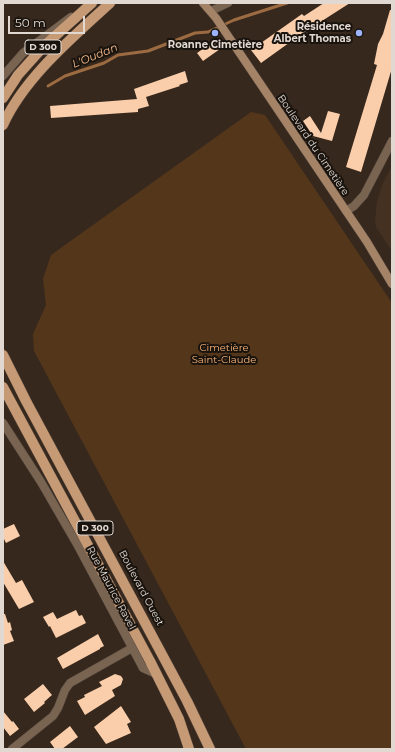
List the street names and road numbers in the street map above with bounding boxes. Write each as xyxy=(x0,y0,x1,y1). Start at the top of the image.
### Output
road number: D 300 xyxy=(25,40,61,54)
street label: Boulevard du Cimetière xyxy=(275,92,351,198)
road number: D 300 xyxy=(77,521,113,535)
street label: Rue Maurice Ravel xyxy=(84,544,138,632)
street label: Boulevard Ouest xyxy=(116,548,166,628)

